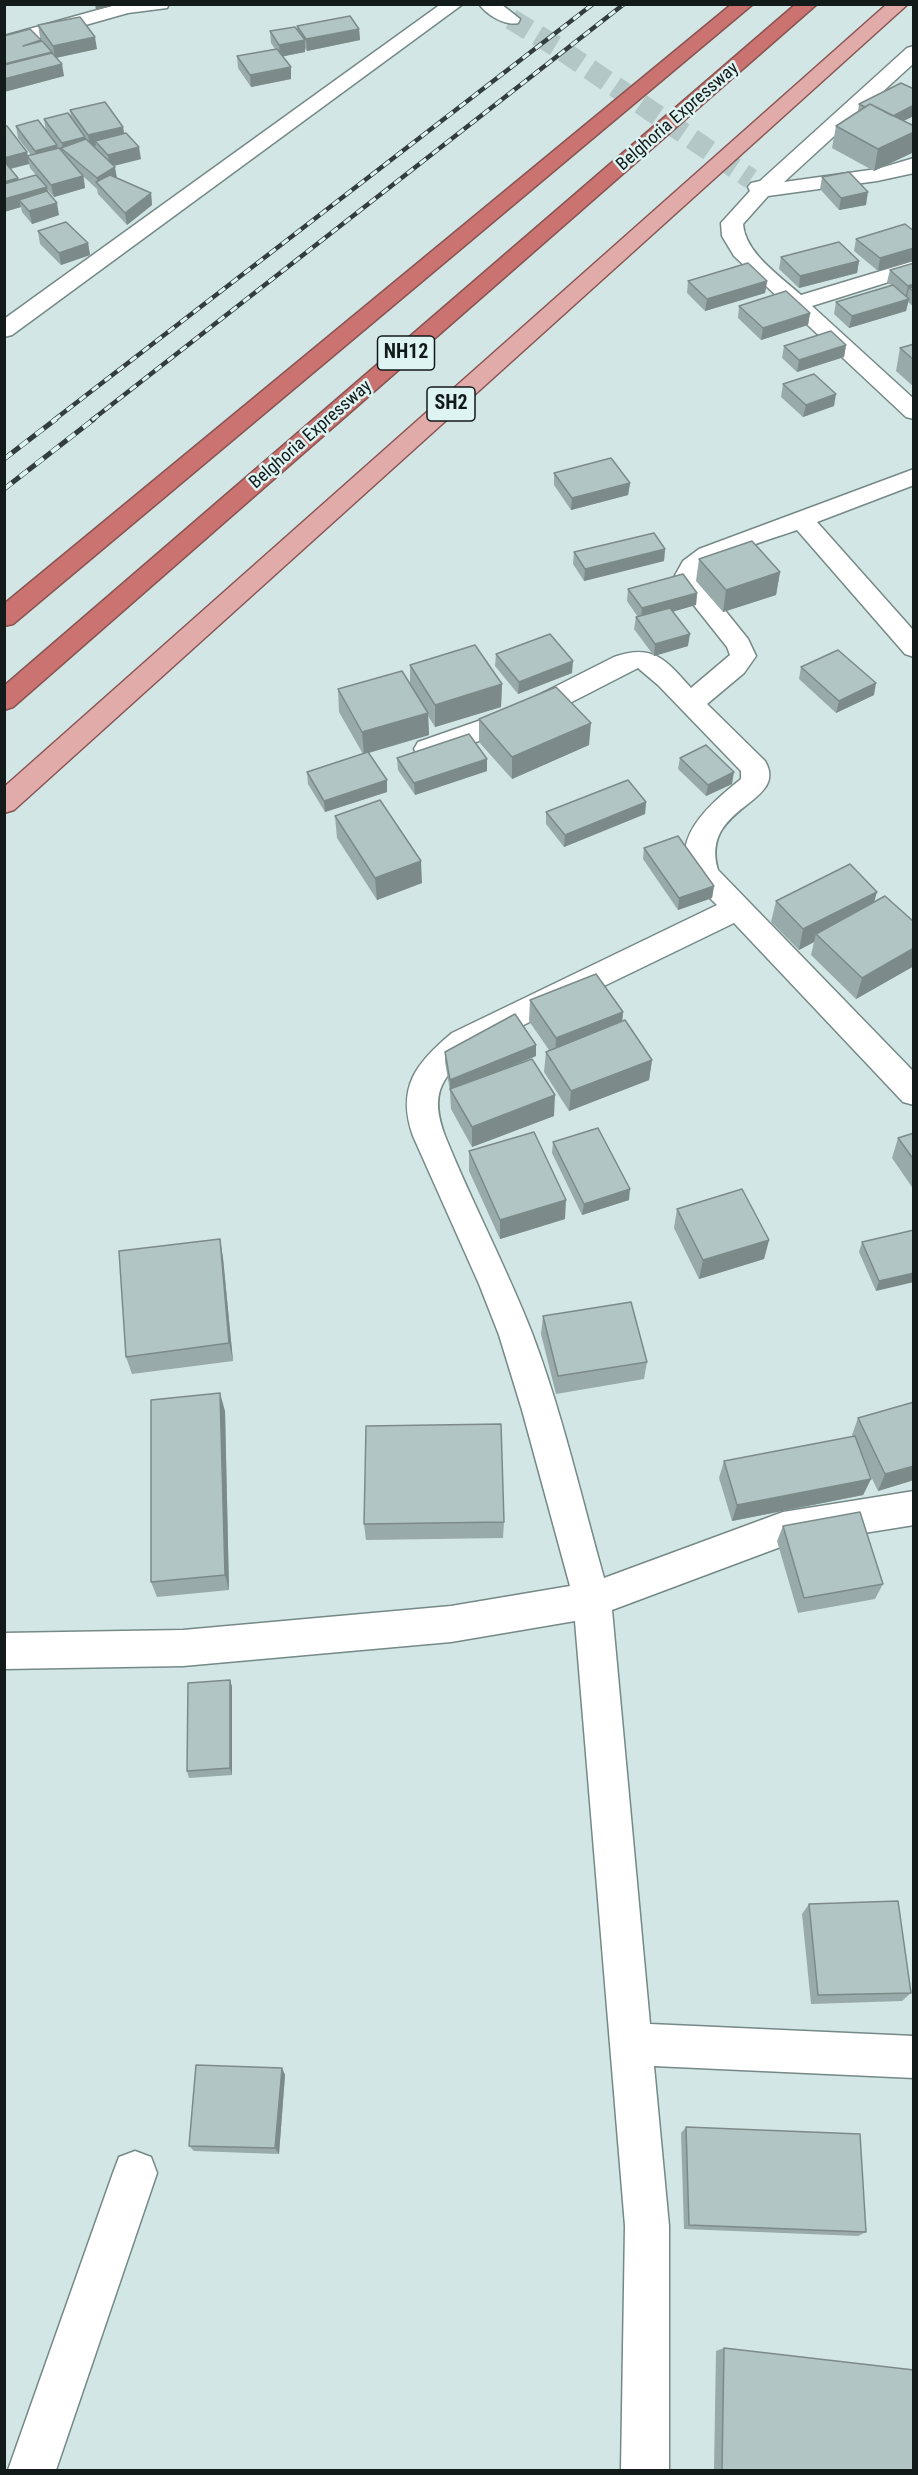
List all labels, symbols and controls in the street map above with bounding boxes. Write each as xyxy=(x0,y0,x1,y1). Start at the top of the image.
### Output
street label: Belghoria Expressway xyxy=(612,58,744,176)
road number: NH12 xyxy=(378,336,434,370)
street label: Belghoria Expressway xyxy=(245,376,377,494)
road number: SH2 xyxy=(427,387,475,421)

